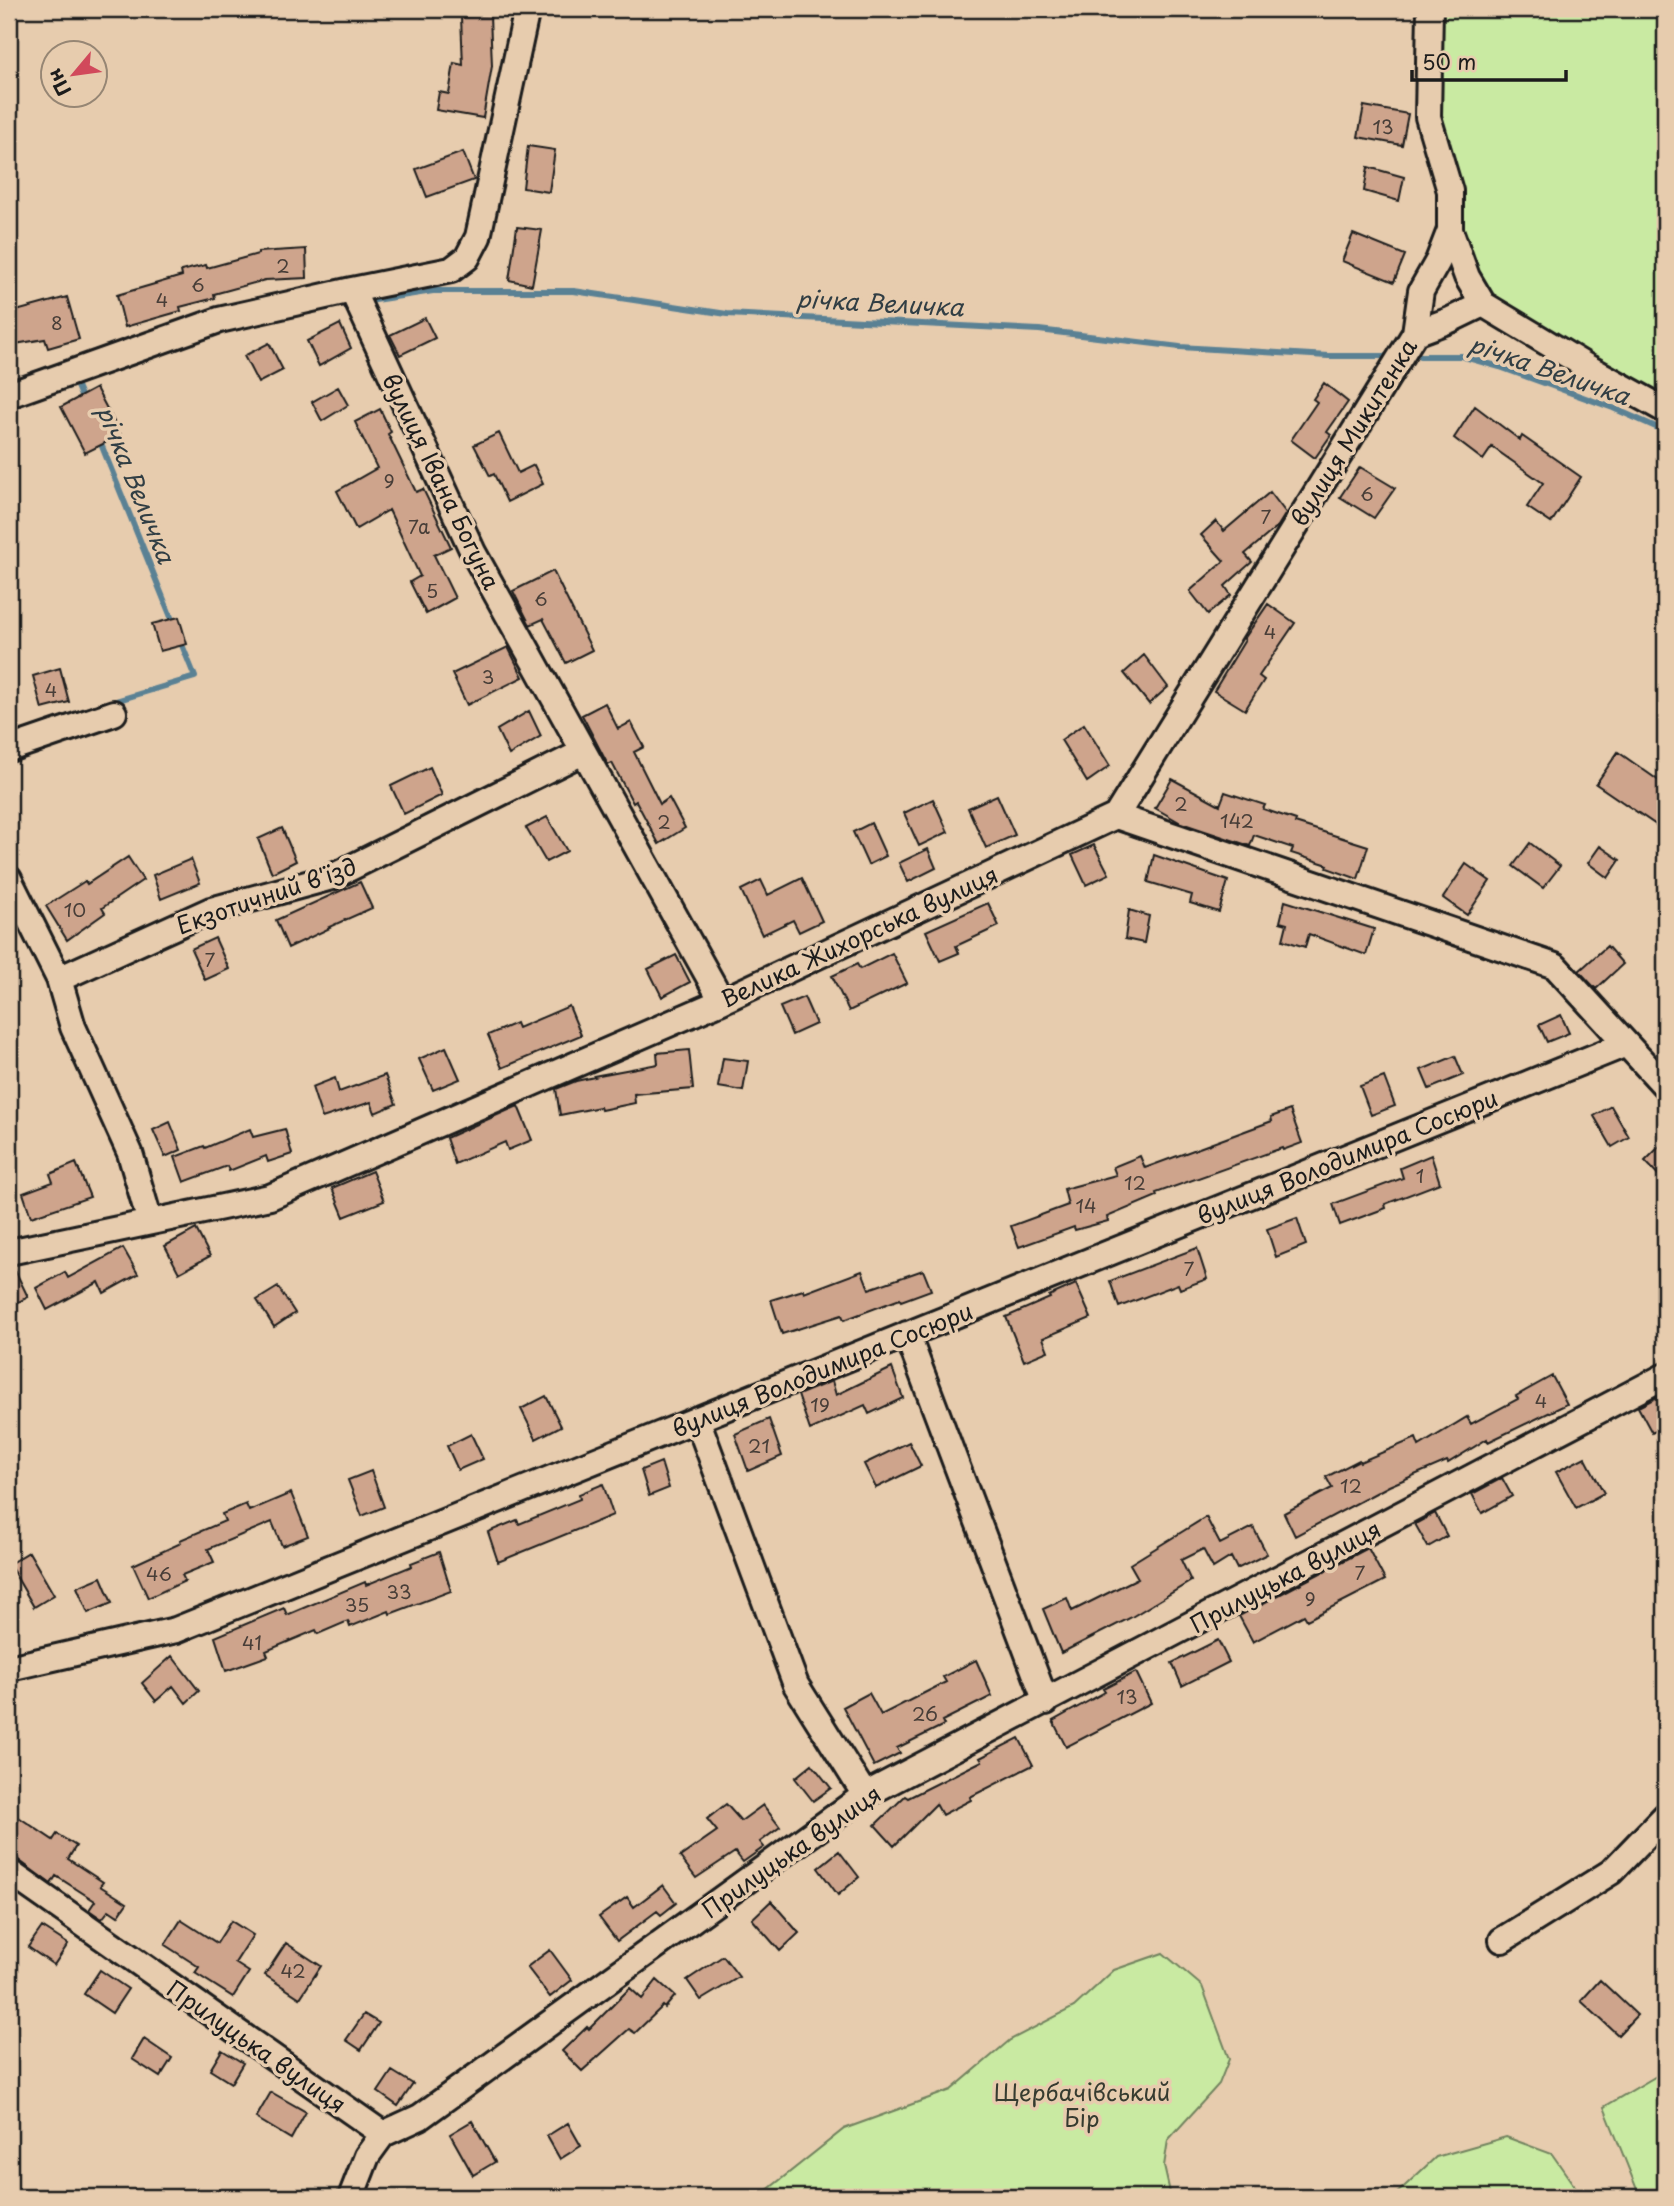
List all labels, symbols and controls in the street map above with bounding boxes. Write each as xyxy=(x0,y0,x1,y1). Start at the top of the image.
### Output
north arrow xyxy=(38,38,108,108)
scale bar xyxy=(1412,38,1566,82)
text: 50 m xyxy=(1422,45,1476,77)
text: Пн xyxy=(39,64,77,102)
house number: 13 xyxy=(1372,112,1394,140)
house number: 2 xyxy=(276,251,290,279)
house number: 6 xyxy=(191,270,205,298)
water label: річка Величка xyxy=(795,280,965,324)
house number: 4 xyxy=(156,285,168,313)
house number: 8 xyxy=(51,308,63,336)
water label: річка Величка xyxy=(1465,325,1636,414)
street label: вулиця Микитенка xyxy=(1281,331,1425,533)
street label: вулиця Івана Богуна xyxy=(374,367,510,596)
water label: річка Величка xyxy=(89,400,185,569)
house number: 9 xyxy=(383,466,395,494)
house number: 6 xyxy=(1360,479,1374,507)
house number: 7 xyxy=(1261,502,1272,530)
house number: 7а xyxy=(408,512,430,540)
house number: 5 xyxy=(426,576,438,604)
house number: 6 xyxy=(534,584,548,612)
house number: 4 xyxy=(1264,617,1276,645)
house number: 3 xyxy=(482,662,494,690)
house number: 4 xyxy=(45,675,57,703)
house number: 2 xyxy=(1174,789,1188,817)
house number: 142 xyxy=(1220,806,1254,834)
house number: 2 xyxy=(657,807,671,835)
street label: Екзотичний в'їзд xyxy=(171,848,361,942)
street label: Велика Жихорська вулиця xyxy=(715,856,1003,1016)
house number: 10 xyxy=(64,895,86,923)
house number: 7 xyxy=(205,945,216,973)
street label: вулиця Володимира Сосюри xyxy=(1191,1080,1503,1232)
house number: 1 xyxy=(1416,1161,1424,1189)
house number: 12 xyxy=(1124,1168,1146,1196)
house number: 14 xyxy=(1075,1191,1097,1219)
house number: 7 xyxy=(1184,1254,1195,1282)
street label: вулиця Володимира Сосюри xyxy=(666,1293,978,1445)
house number: 4 xyxy=(1535,1386,1547,1414)
house number: 19 xyxy=(810,1390,830,1418)
house number: 21 xyxy=(748,1431,770,1459)
house number: 12 xyxy=(1340,1471,1362,1499)
street label: Прилуцька вулиця xyxy=(1183,1511,1387,1641)
house number: 7 xyxy=(1355,1558,1366,1586)
house number: 46 xyxy=(146,1559,172,1587)
house number: 33 xyxy=(387,1577,411,1605)
house number: 9 xyxy=(1304,1584,1316,1612)
house number: 35 xyxy=(345,1590,369,1618)
house number: 41 xyxy=(242,1628,262,1656)
house number: 13 xyxy=(1116,1682,1138,1710)
house number: 26 xyxy=(912,1699,938,1727)
street label: Прилуцька вулиця xyxy=(694,1776,888,1926)
house number: 42 xyxy=(280,1956,306,1984)
street label: Прилуцька вулиця xyxy=(160,1971,354,2121)
park label: Щербачівський Бір xyxy=(994,2074,1170,2135)

